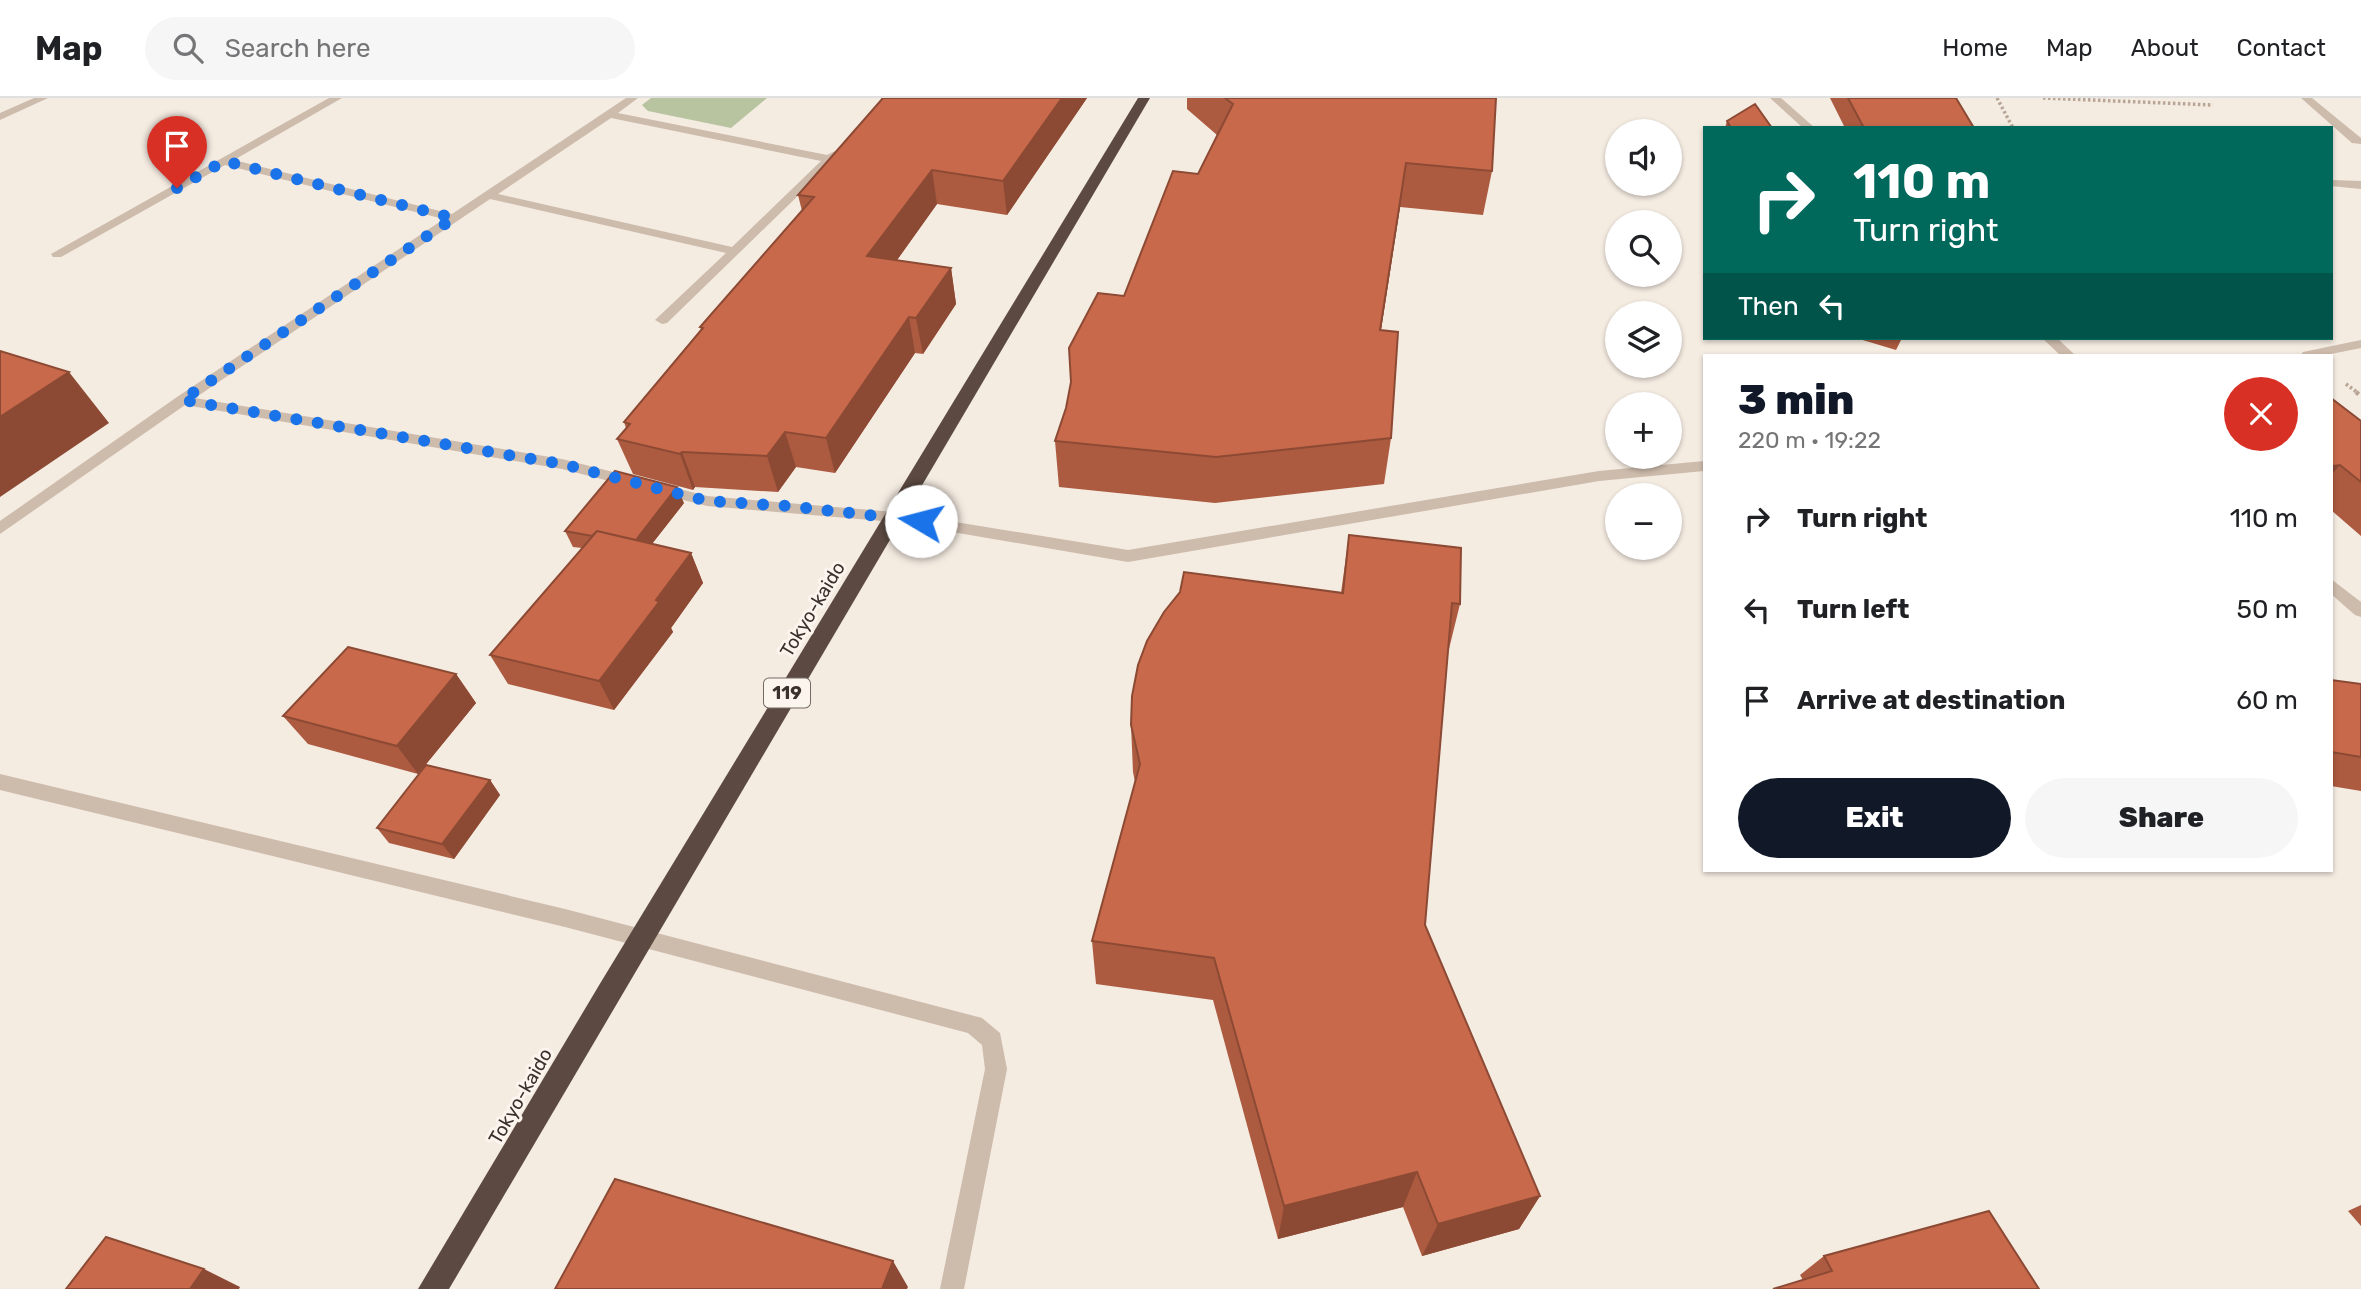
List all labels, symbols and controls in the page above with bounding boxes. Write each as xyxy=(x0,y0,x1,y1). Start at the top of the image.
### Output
search box xyxy=(145,17,635,80)
text: Map xyxy=(35,29,103,68)
icon: search xyxy=(169,29,207,67)
text: Search here xyxy=(225,33,370,64)
text: Home xyxy=(1942,34,2008,62)
text: Map xyxy=(2046,34,2093,62)
text: About xyxy=(2131,34,2199,62)
text: Contact xyxy=(2237,34,2326,62)
pin xyxy=(147,116,207,188)
map controls xyxy=(1605,119,1682,560)
button: sound xyxy=(1605,119,1682,196)
icon: arrive xyxy=(158,127,196,165)
text: 110 m xyxy=(1853,152,1990,210)
icon: right xyxy=(1738,154,1829,245)
button: search xyxy=(1605,210,1682,287)
text: Turn right xyxy=(1853,211,1998,249)
icon: left xyxy=(1813,287,1851,325)
text: Then xyxy=(1738,291,1799,322)
button: layers xyxy=(1605,301,1682,378)
text: 3 min xyxy=(1738,375,1854,425)
button: close xyxy=(2224,377,2298,451)
button: + xyxy=(1605,392,1682,469)
text: 220 m · 19:22 xyxy=(1738,426,1881,454)
button: − xyxy=(1605,483,1682,560)
position arrow xyxy=(884,484,958,558)
icon: right xyxy=(1738,500,1776,538)
text: Turn right xyxy=(1797,503,1927,534)
text: 110 m xyxy=(2230,503,2298,534)
street label: Tokyo-kaido xyxy=(775,557,850,661)
icon: left xyxy=(1738,591,1776,629)
text: Turn left xyxy=(1797,594,1909,625)
text: 50 m xyxy=(2237,594,2298,625)
road number: 119 xyxy=(764,678,810,708)
icon: arrive xyxy=(1738,682,1776,720)
text: Arrive at destination xyxy=(1797,685,2065,716)
text: 60 m xyxy=(2236,685,2298,716)
button: Exit xyxy=(1738,778,2011,858)
button: Share xyxy=(2025,778,2298,858)
street label: Tokyo-kaido xyxy=(484,1044,557,1148)

